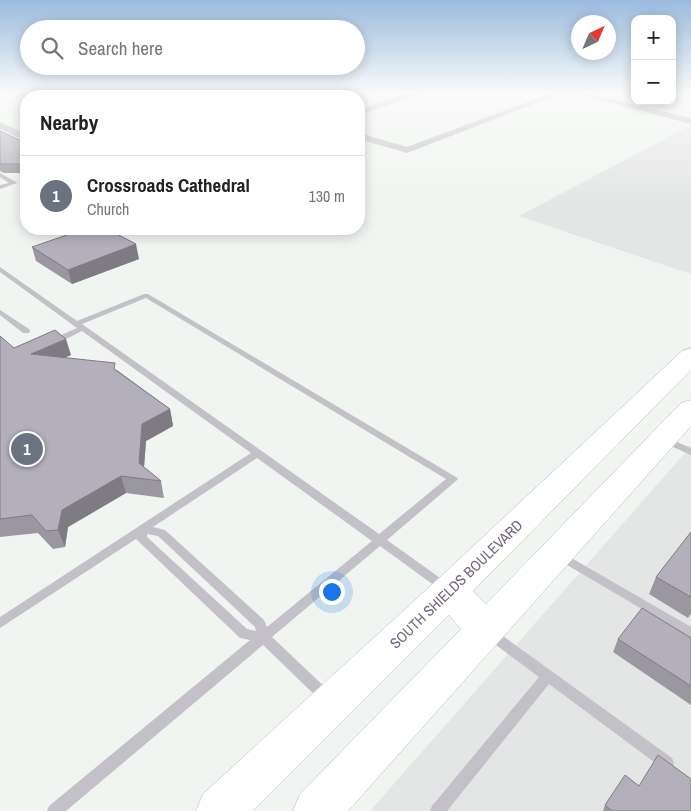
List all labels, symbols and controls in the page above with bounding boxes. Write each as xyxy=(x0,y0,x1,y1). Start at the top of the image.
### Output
north arrow xyxy=(571,15,616,60)
map controls xyxy=(631,15,676,105)
button: + xyxy=(631,15,676,60)
search box xyxy=(20,20,365,75)
icon: search xyxy=(38,34,66,62)
text: Search here xyxy=(78,35,163,61)
button: − xyxy=(631,60,676,105)
text: Nearby xyxy=(40,108,98,137)
text: Crossroads Cathedral xyxy=(87,172,250,198)
text: 1 xyxy=(52,185,60,207)
text: 130 m xyxy=(309,185,345,207)
text: Church xyxy=(87,198,129,220)
pin: 1 xyxy=(11,430,43,468)
street label: SOUTH SHIELDS BOULEVARD xyxy=(385,515,527,653)
your location xyxy=(319,579,345,605)

